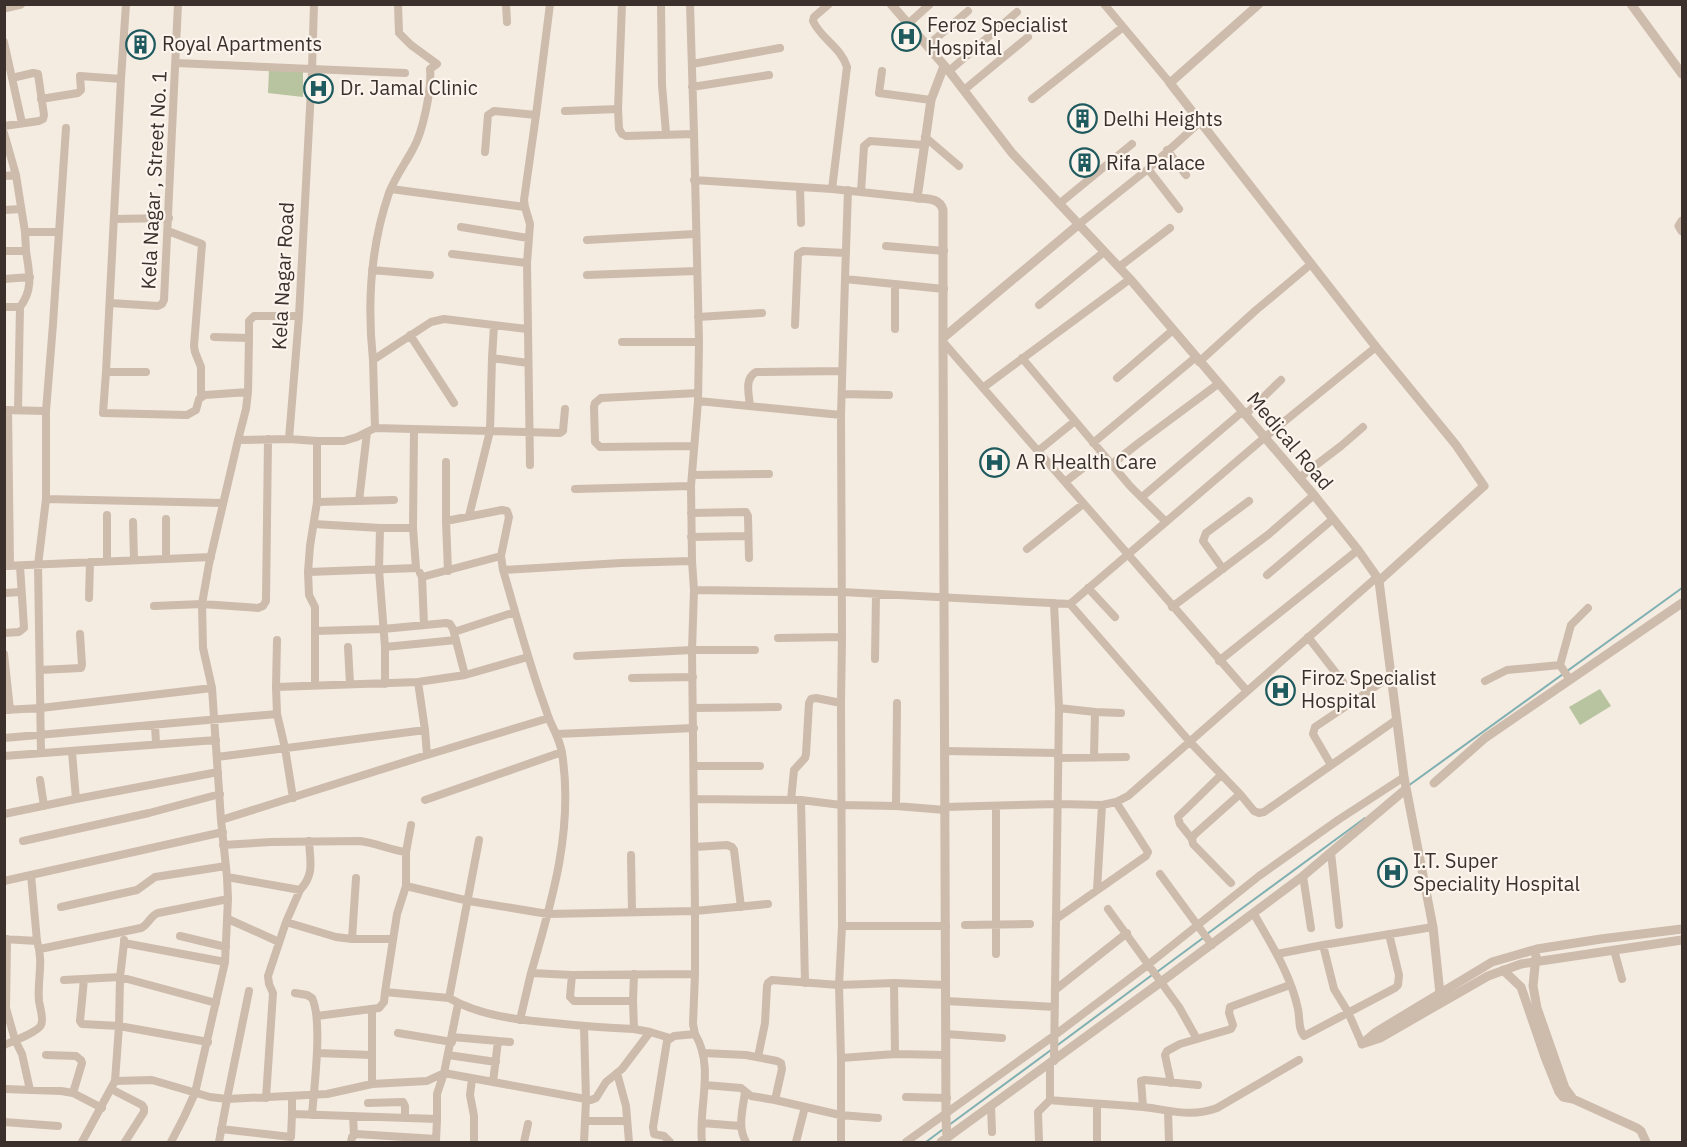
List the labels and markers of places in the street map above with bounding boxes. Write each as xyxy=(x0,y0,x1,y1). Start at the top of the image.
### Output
place label: Feroz Specialist Hospital xyxy=(927,11,1068,61)
hospital icon: Feroz Specialist Hospital xyxy=(890,20,922,52)
building icon: Royal Apartments xyxy=(125,28,157,60)
place label: Royal Apartments xyxy=(162,30,322,57)
hospital icon: Dr. Jamal Clinic xyxy=(303,72,335,104)
place label: Dr. Jamal Clinic xyxy=(340,74,478,101)
building icon: Delhi Heights xyxy=(1066,103,1098,135)
place label: Delhi Heights xyxy=(1103,105,1223,132)
building icon: Rifa Palace xyxy=(1069,147,1101,179)
place label: Rifa Palace xyxy=(1106,149,1205,176)
hospital icon: A R Health Care xyxy=(979,446,1011,478)
place label: A R Health Care xyxy=(1016,448,1157,475)
place label: Firoz Specialist Hospital xyxy=(1301,664,1437,714)
hospital icon: Firoz Specialist Hospital xyxy=(1264,674,1296,706)
place label: I.T. Super Speciality Hospital xyxy=(1413,847,1580,897)
hospital icon: I.T. Super Speciality Hospital xyxy=(1376,856,1408,888)

